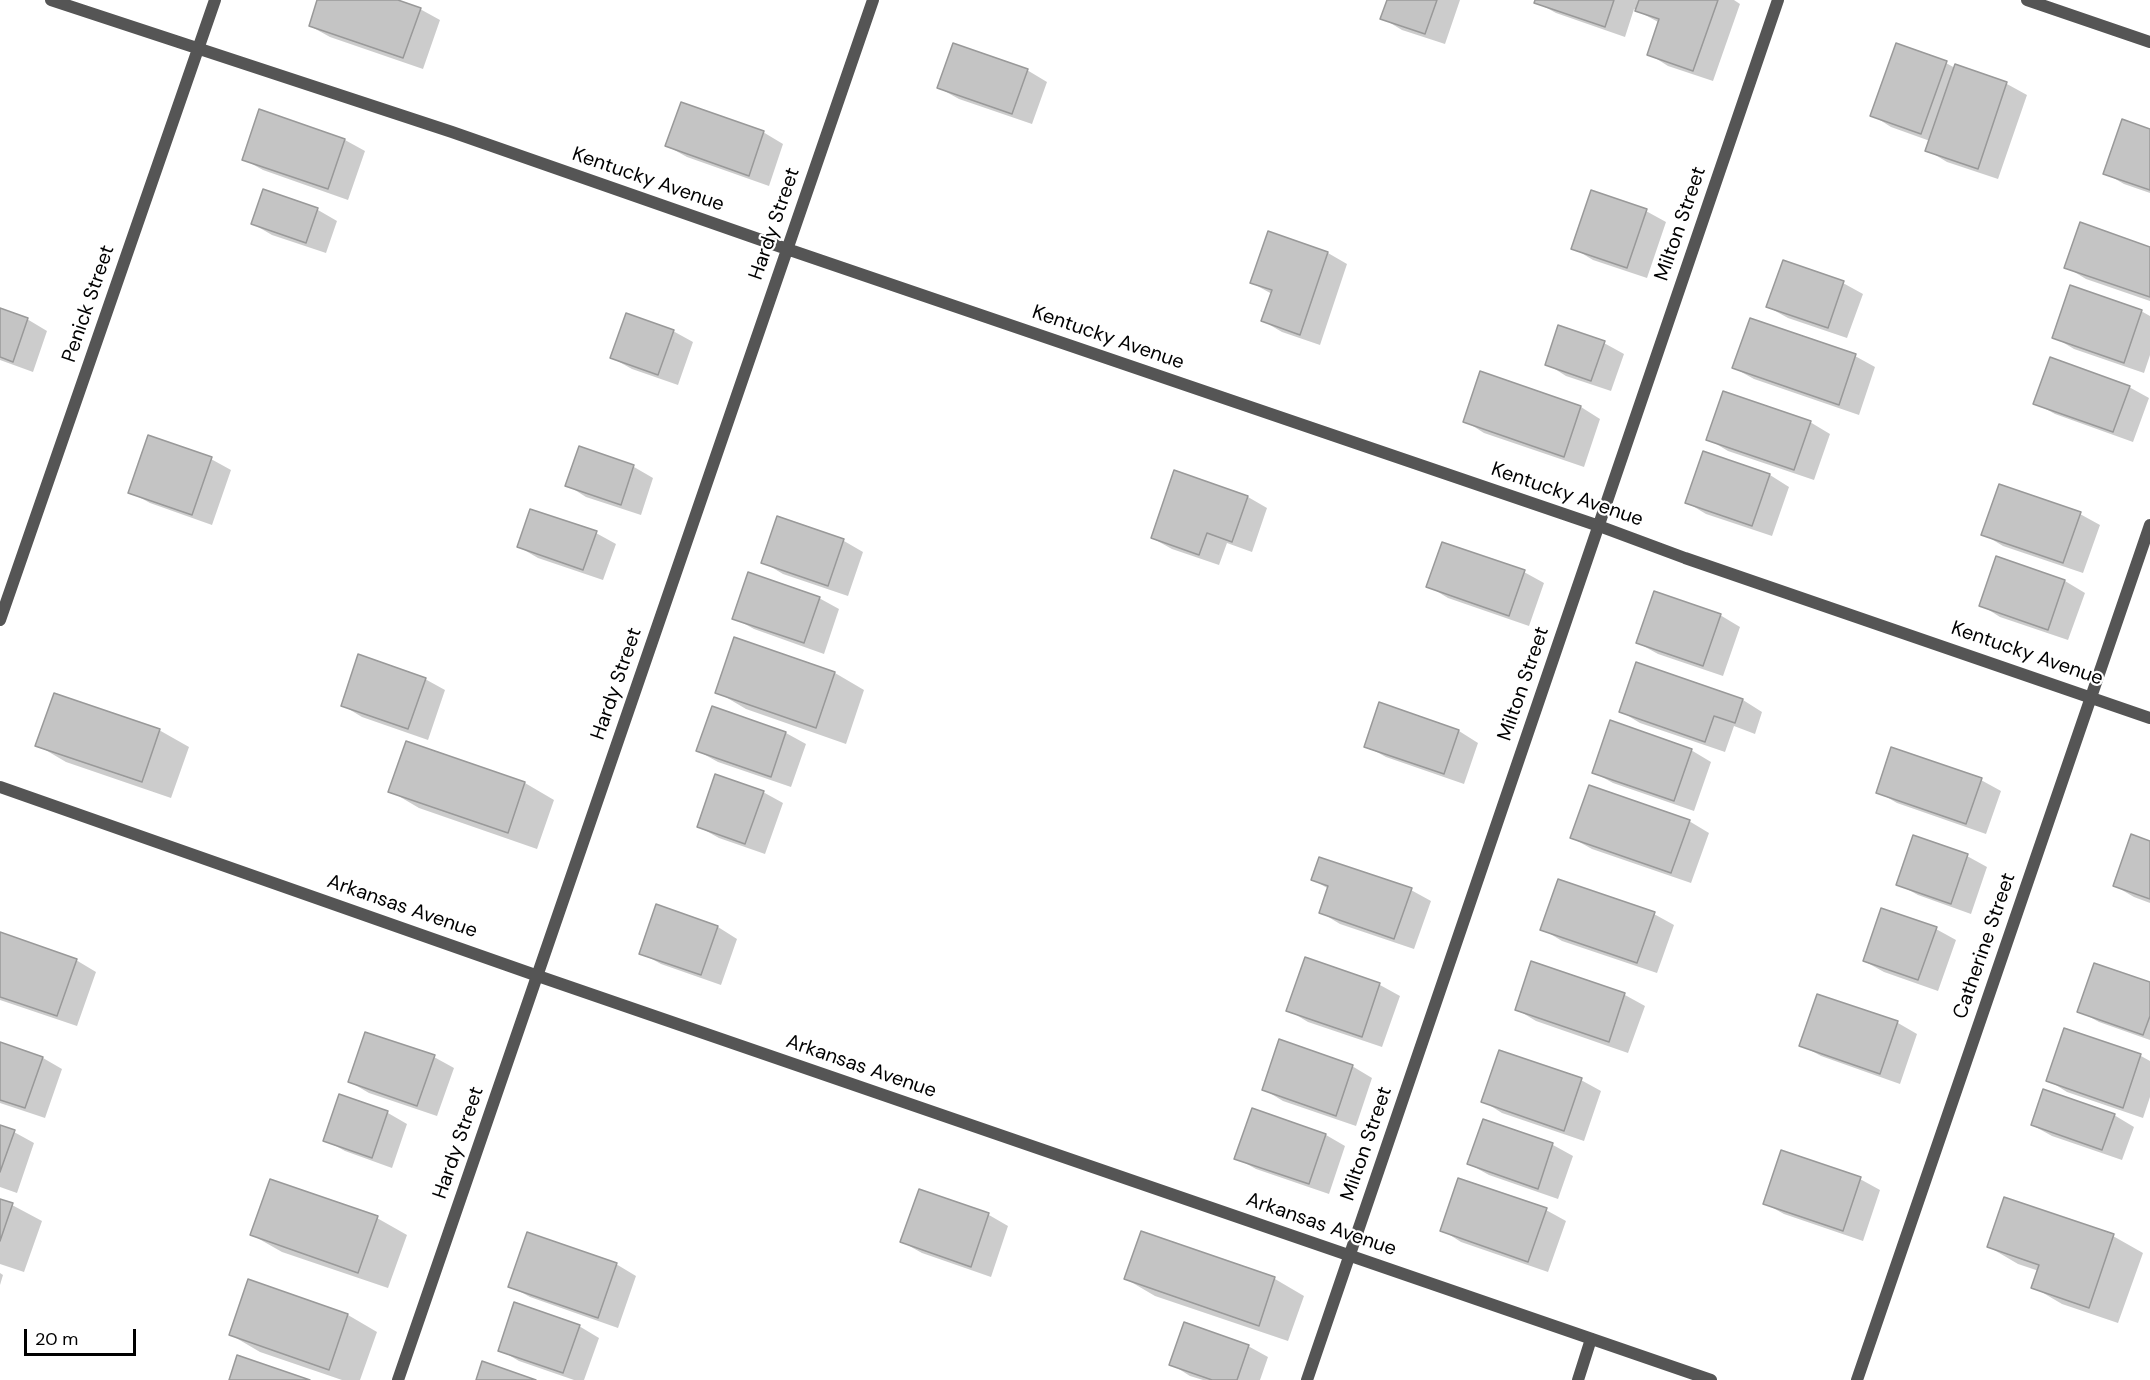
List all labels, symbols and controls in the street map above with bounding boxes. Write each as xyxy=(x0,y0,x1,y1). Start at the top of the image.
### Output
street label: Kentucky Avenue xyxy=(569,143,727,217)
street label: Milton Street xyxy=(1650,164,1712,284)
street label: Hardy Street xyxy=(745,165,805,283)
street label: Penick Street xyxy=(58,242,120,366)
street label: Kentucky Avenue xyxy=(1029,301,1187,375)
street label: Kentucky Avenue xyxy=(1488,458,1646,532)
street label: Kentucky Avenue xyxy=(1948,617,2106,691)
street label: Milton Street xyxy=(1493,624,1555,744)
street label: Hardy Street xyxy=(587,625,647,743)
street label: Arkansas Avenue xyxy=(324,870,480,944)
street label: Catherine Street xyxy=(1949,870,2021,1022)
street label: Arkansas Avenue xyxy=(783,1030,939,1104)
street label: Hardy Street xyxy=(429,1084,489,1202)
street label: Milton Street xyxy=(1336,1084,1398,1204)
street label: Arkansas Avenue xyxy=(1243,1188,1399,1262)
scale bar xyxy=(27,1317,140,1355)
text: 20 m xyxy=(35,1327,78,1351)

